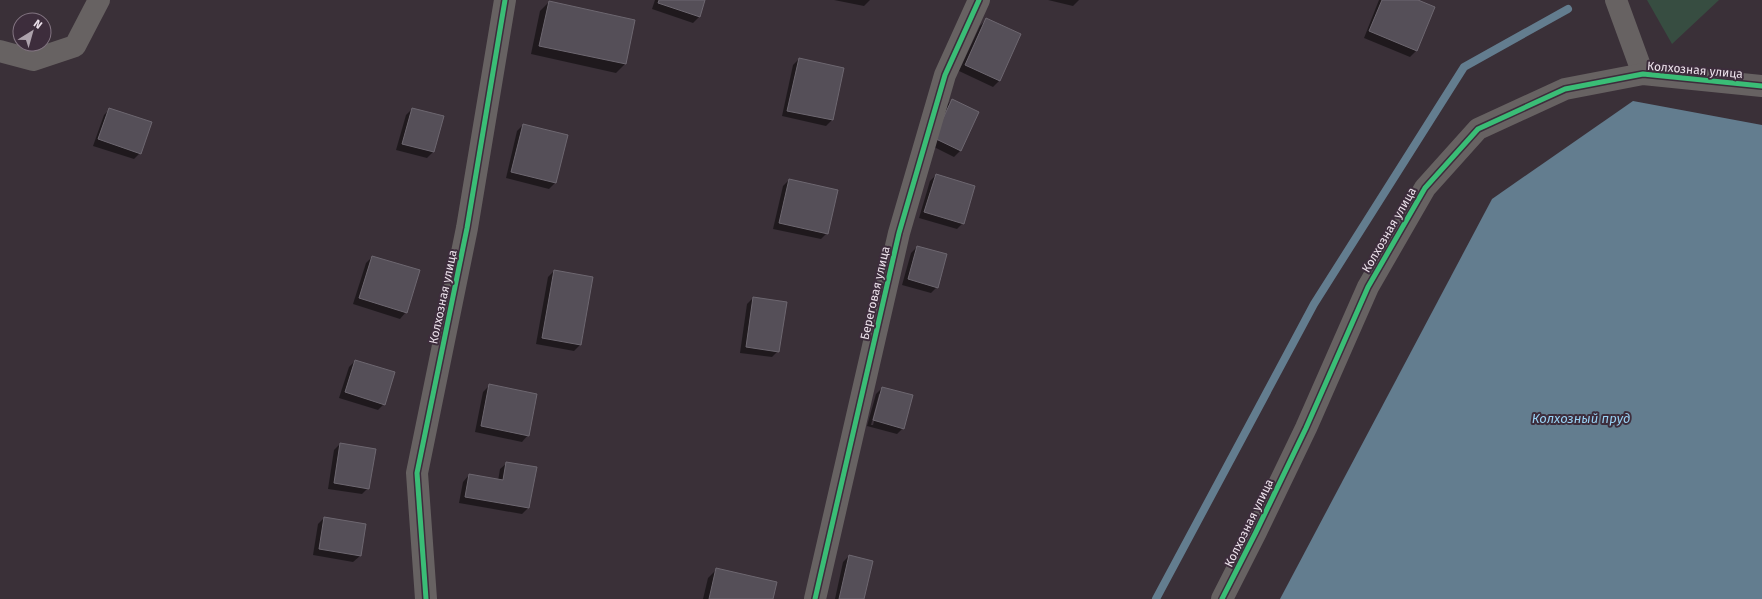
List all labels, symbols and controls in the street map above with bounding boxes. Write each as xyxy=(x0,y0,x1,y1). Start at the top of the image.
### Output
north arrow xyxy=(12,12,52,52)
text: N xyxy=(31,17,45,32)
street label: Колхозная улица xyxy=(1647,59,1743,81)
street label: Колхозная улица xyxy=(1359,185,1419,275)
street label: Береговая улица xyxy=(857,245,893,341)
street label: Колхозная улица xyxy=(426,249,460,345)
water label: Колхозный пруд xyxy=(1532,411,1630,426)
street label: Колхозная улица xyxy=(1222,477,1276,569)

